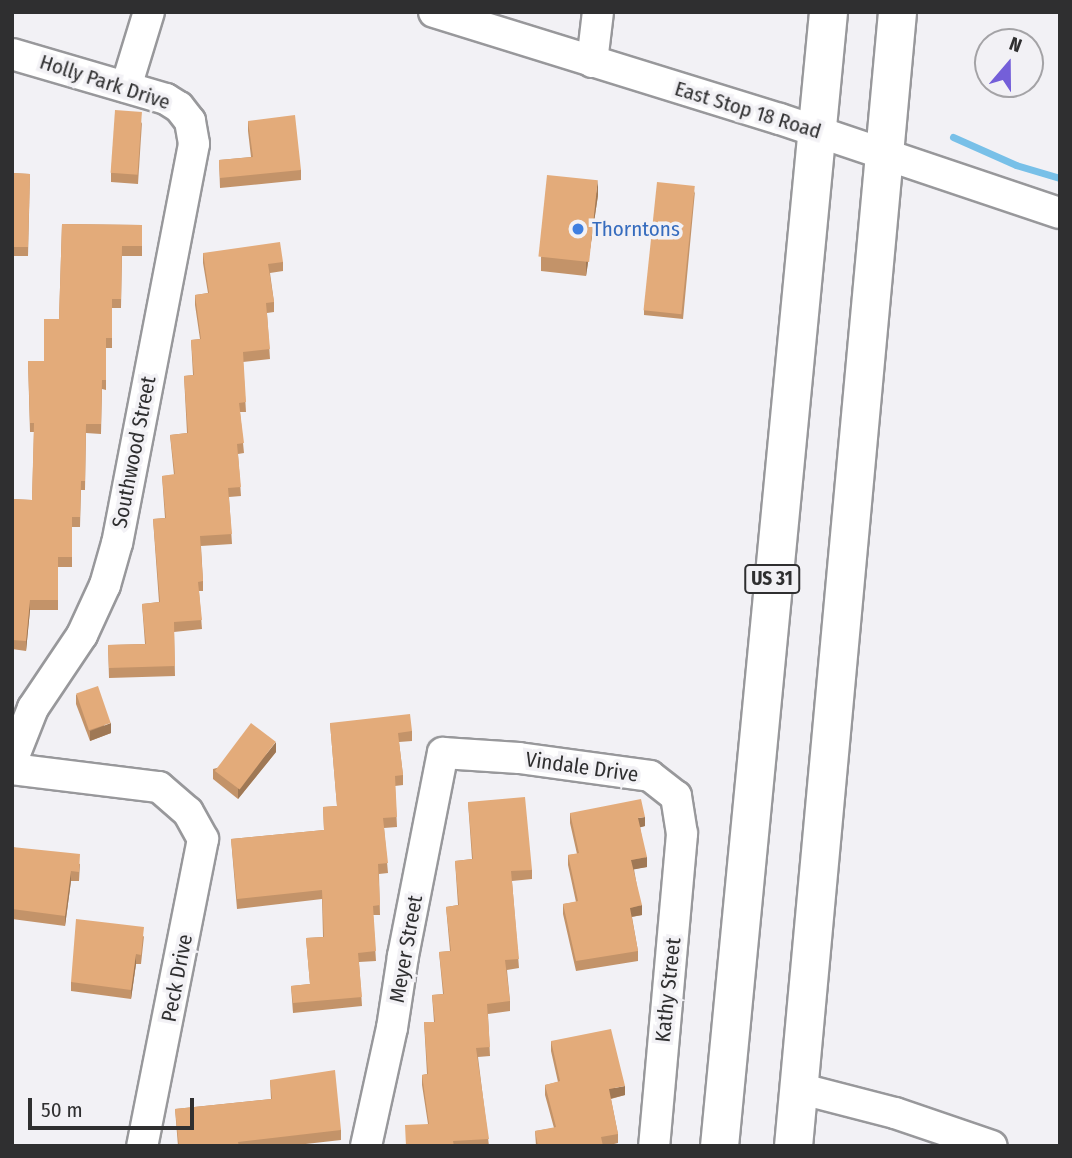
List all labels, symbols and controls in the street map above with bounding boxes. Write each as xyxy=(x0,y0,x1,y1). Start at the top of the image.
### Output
north arrow xyxy=(974,28,1044,98)
text: N xyxy=(1006,32,1025,57)
street label: Holly Park Drive xyxy=(37,49,173,115)
street label: East Stop 18 Road xyxy=(672,76,824,144)
place label: Thorntons xyxy=(592,216,680,242)
marker: Thorntons xyxy=(570,221,586,237)
street label: Southwood Street xyxy=(107,374,161,530)
road number: US 31 xyxy=(744,564,800,594)
street label: Vindale Drive xyxy=(524,747,640,787)
street label: Meyer Street xyxy=(384,893,428,1005)
street label: Peck Drive xyxy=(156,932,198,1024)
street label: Kathy Street xyxy=(650,936,686,1044)
scale bar xyxy=(32,1084,198,1128)
text: 50 m xyxy=(41,1097,83,1123)

